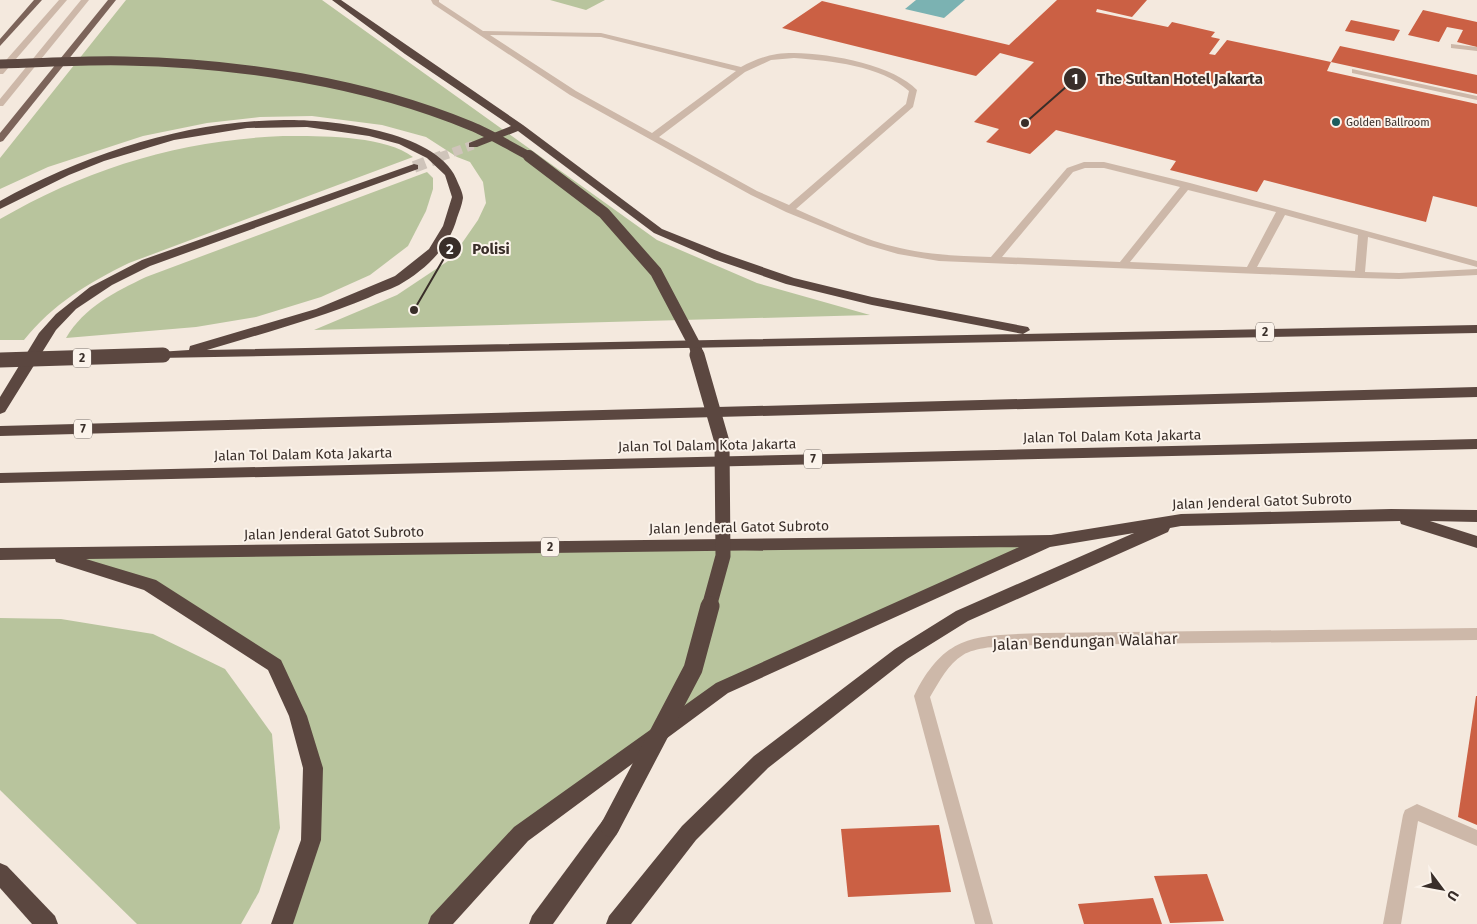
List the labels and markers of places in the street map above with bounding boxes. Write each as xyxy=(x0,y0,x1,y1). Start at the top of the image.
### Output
callout: The Sultan Hotel Jakarta xyxy=(1063,64,1273,94)
marker: Golden Ballroom xyxy=(1330,116,1342,128)
place label: Golden Ballroom xyxy=(1346,116,1430,129)
callout: Polisi xyxy=(438,233,520,263)

